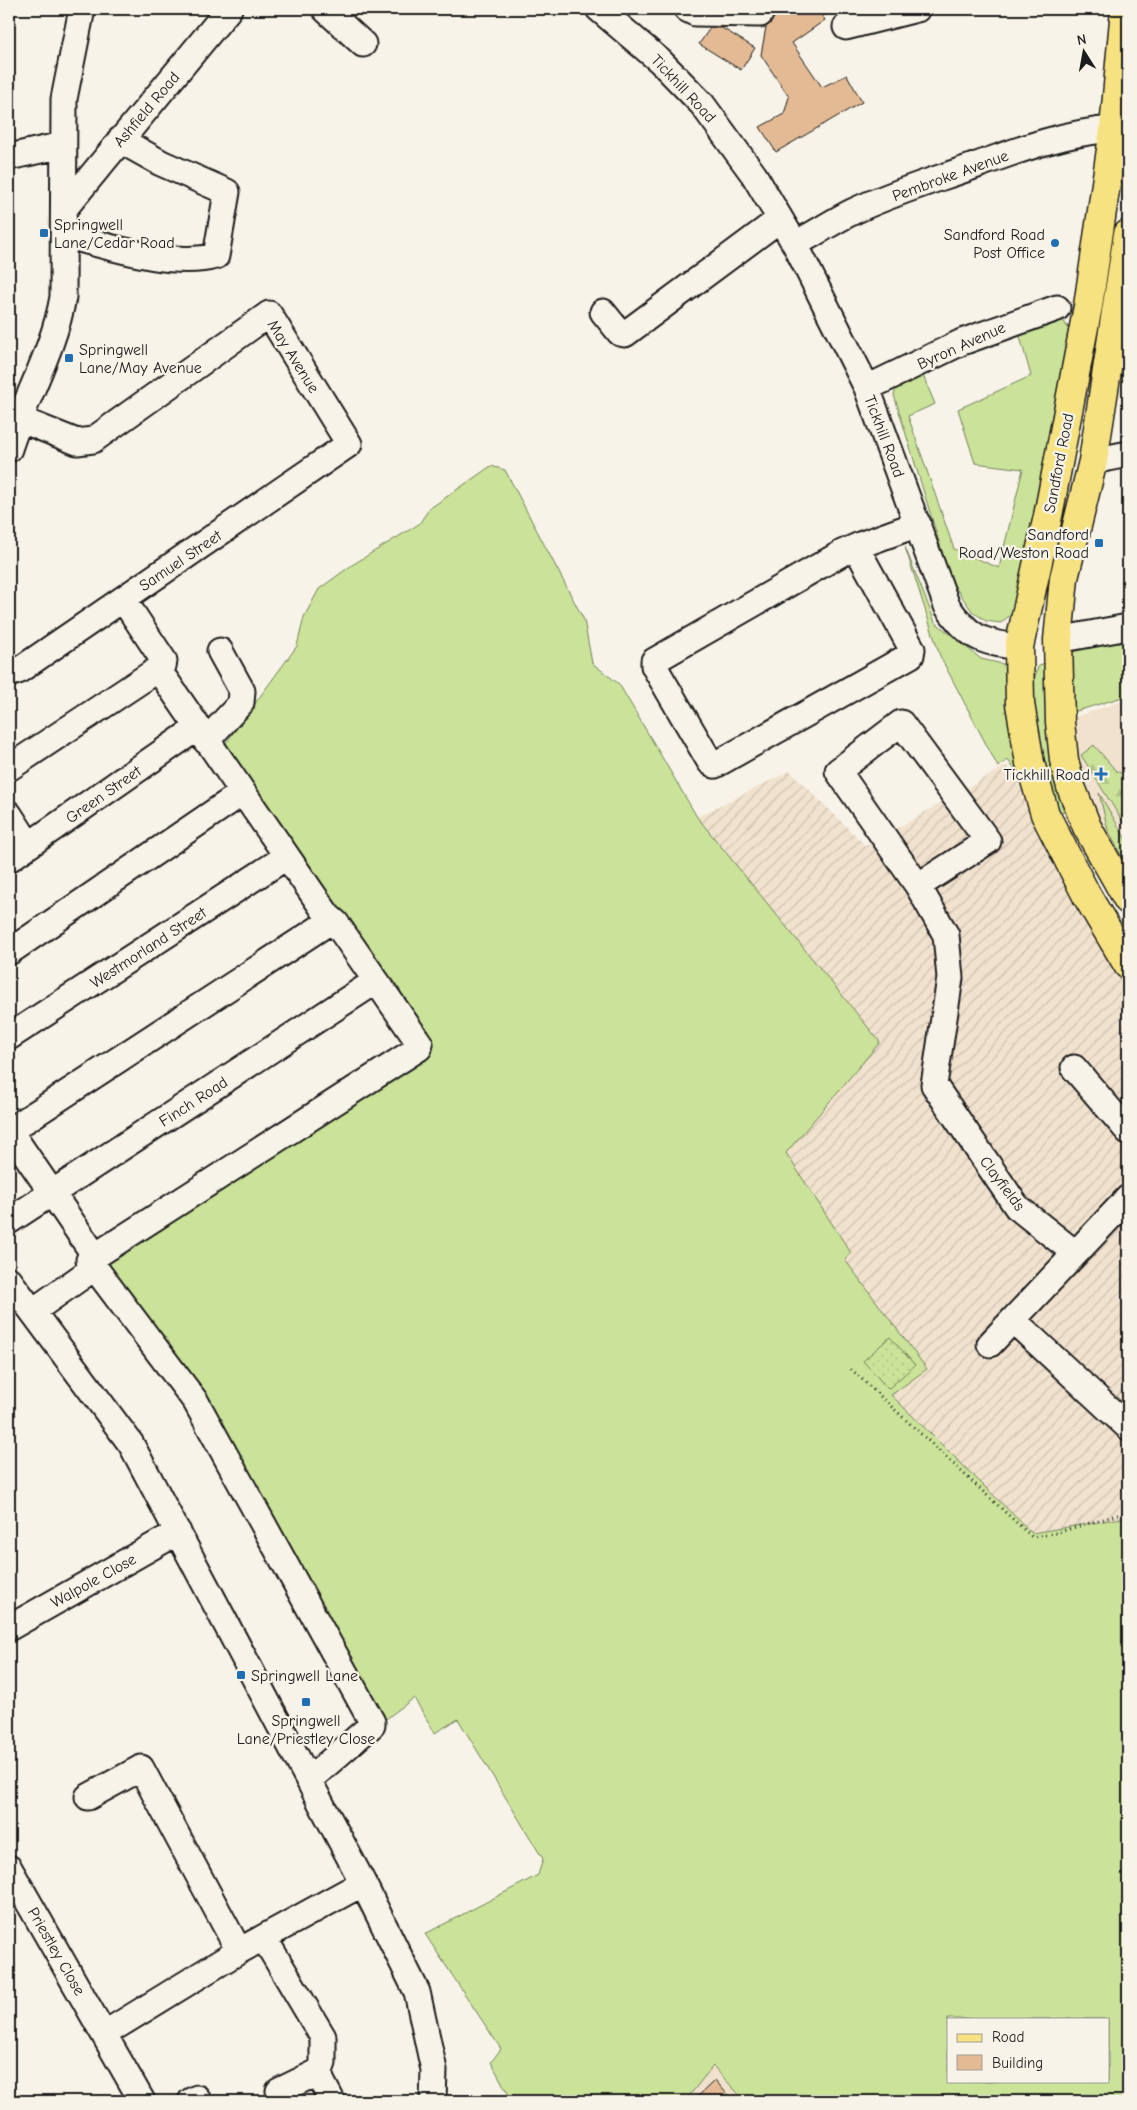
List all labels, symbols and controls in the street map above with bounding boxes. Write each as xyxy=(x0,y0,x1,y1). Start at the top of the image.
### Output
north arrow xyxy=(1060,28,1110,78)
text: N xyxy=(1076,31,1088,49)
street label: Tickhill Road xyxy=(647,51,719,126)
street label: Ashfield Road xyxy=(110,68,183,151)
street label: Pembroke Avenue xyxy=(890,147,1011,205)
place label: Springwell Lane/Cedar Road xyxy=(54,216,175,252)
place label: Sandford Road Post Office xyxy=(944,226,1045,262)
marker: Springwell Lane/Cedar Road xyxy=(38,227,50,239)
marker: Sandford Road Post Office xyxy=(1049,237,1061,249)
street label: May Avenue xyxy=(264,317,323,396)
street label: Byron Avenue xyxy=(915,318,1008,373)
place label: Springwell Lane/May Avenue xyxy=(79,341,202,377)
marker: Springwell Lane/May Avenue xyxy=(63,352,75,364)
street label: Tickhill Road xyxy=(860,393,908,480)
street label: Sandford Road xyxy=(1040,412,1077,515)
street label: Samuel Street xyxy=(136,526,225,595)
place label: Sandford Road/Weston Road xyxy=(959,526,1089,562)
marker: Sandford Road/Weston Road xyxy=(1093,537,1105,549)
street label: Green Street xyxy=(62,762,145,827)
place label: Tickhill Road xyxy=(1003,766,1090,784)
marker: Tickhill Road xyxy=(1094,767,1108,781)
street label: Westmorland Street xyxy=(87,903,210,992)
street label: Finch Road xyxy=(156,1073,231,1131)
street label: Clayfields xyxy=(976,1153,1029,1215)
street label: Walpole Close xyxy=(48,1550,139,1612)
place label: Springwell Lane xyxy=(251,1667,358,1685)
marker: Springwell Lane xyxy=(235,1669,247,1681)
marker: Springwell Lane/Priestley Close xyxy=(300,1696,312,1708)
place label: Springwell Lane/Priestley Close xyxy=(237,1712,375,1748)
street label: Priestley Close xyxy=(24,1904,89,1999)
legend xyxy=(947,2018,1110,2082)
text: Road xyxy=(992,2028,1024,2046)
text: Building xyxy=(992,2054,1043,2072)

